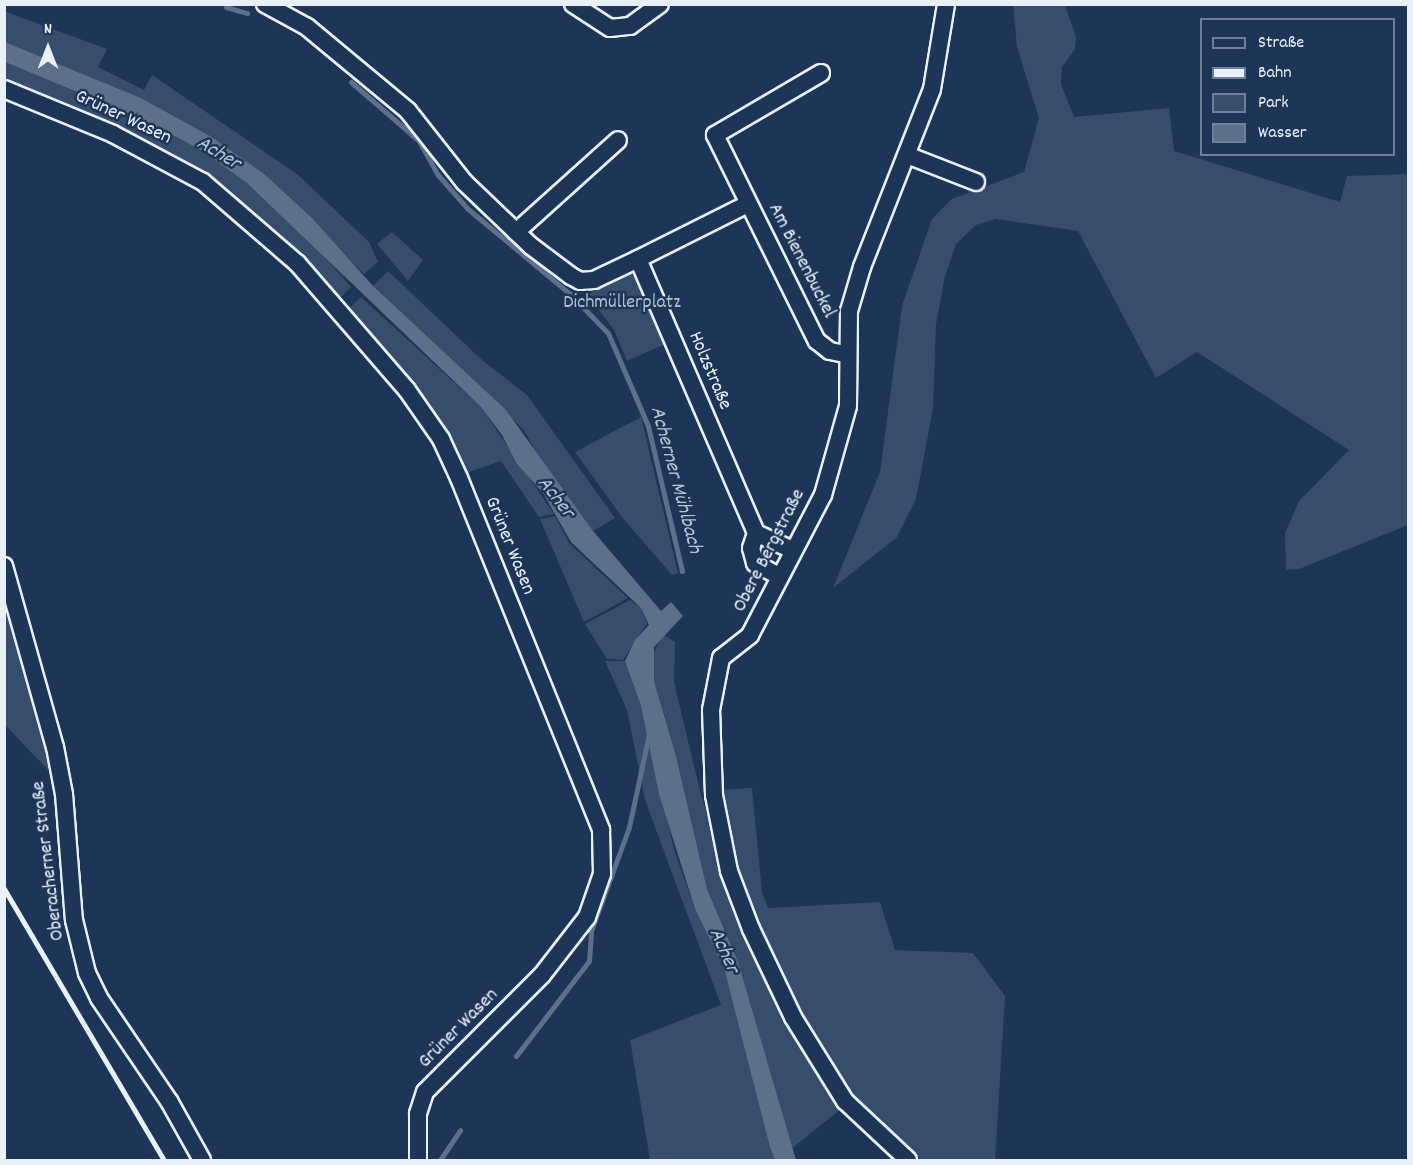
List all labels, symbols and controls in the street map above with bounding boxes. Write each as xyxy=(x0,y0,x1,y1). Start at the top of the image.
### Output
north arrow xyxy=(18,18,78,78)
text: N xyxy=(44,18,52,41)
legend xyxy=(1200,18,1395,156)
text: Straße xyxy=(1258,31,1304,56)
text: Bahn xyxy=(1258,61,1292,86)
street label: Grüner Wasen xyxy=(71,85,175,151)
text: Park xyxy=(1258,91,1289,116)
text: Wasser xyxy=(1258,121,1307,146)
water label: Acher xyxy=(192,131,244,177)
street label: Am Bienenbuckel xyxy=(762,200,840,322)
park label: Dichmüllerplatz xyxy=(563,291,681,315)
street label: Holzstraße xyxy=(682,328,736,414)
water label: Acherner Mühlbach xyxy=(643,404,707,556)
water label: Acher xyxy=(531,472,579,524)
street label: Obere Bergstraße xyxy=(729,485,811,617)
street label: Grüner Wasen xyxy=(478,494,540,598)
street label: Oberacherner Straße xyxy=(27,780,71,942)
water label: Acher xyxy=(702,925,744,977)
street label: Grüner Wasen xyxy=(414,984,504,1074)

